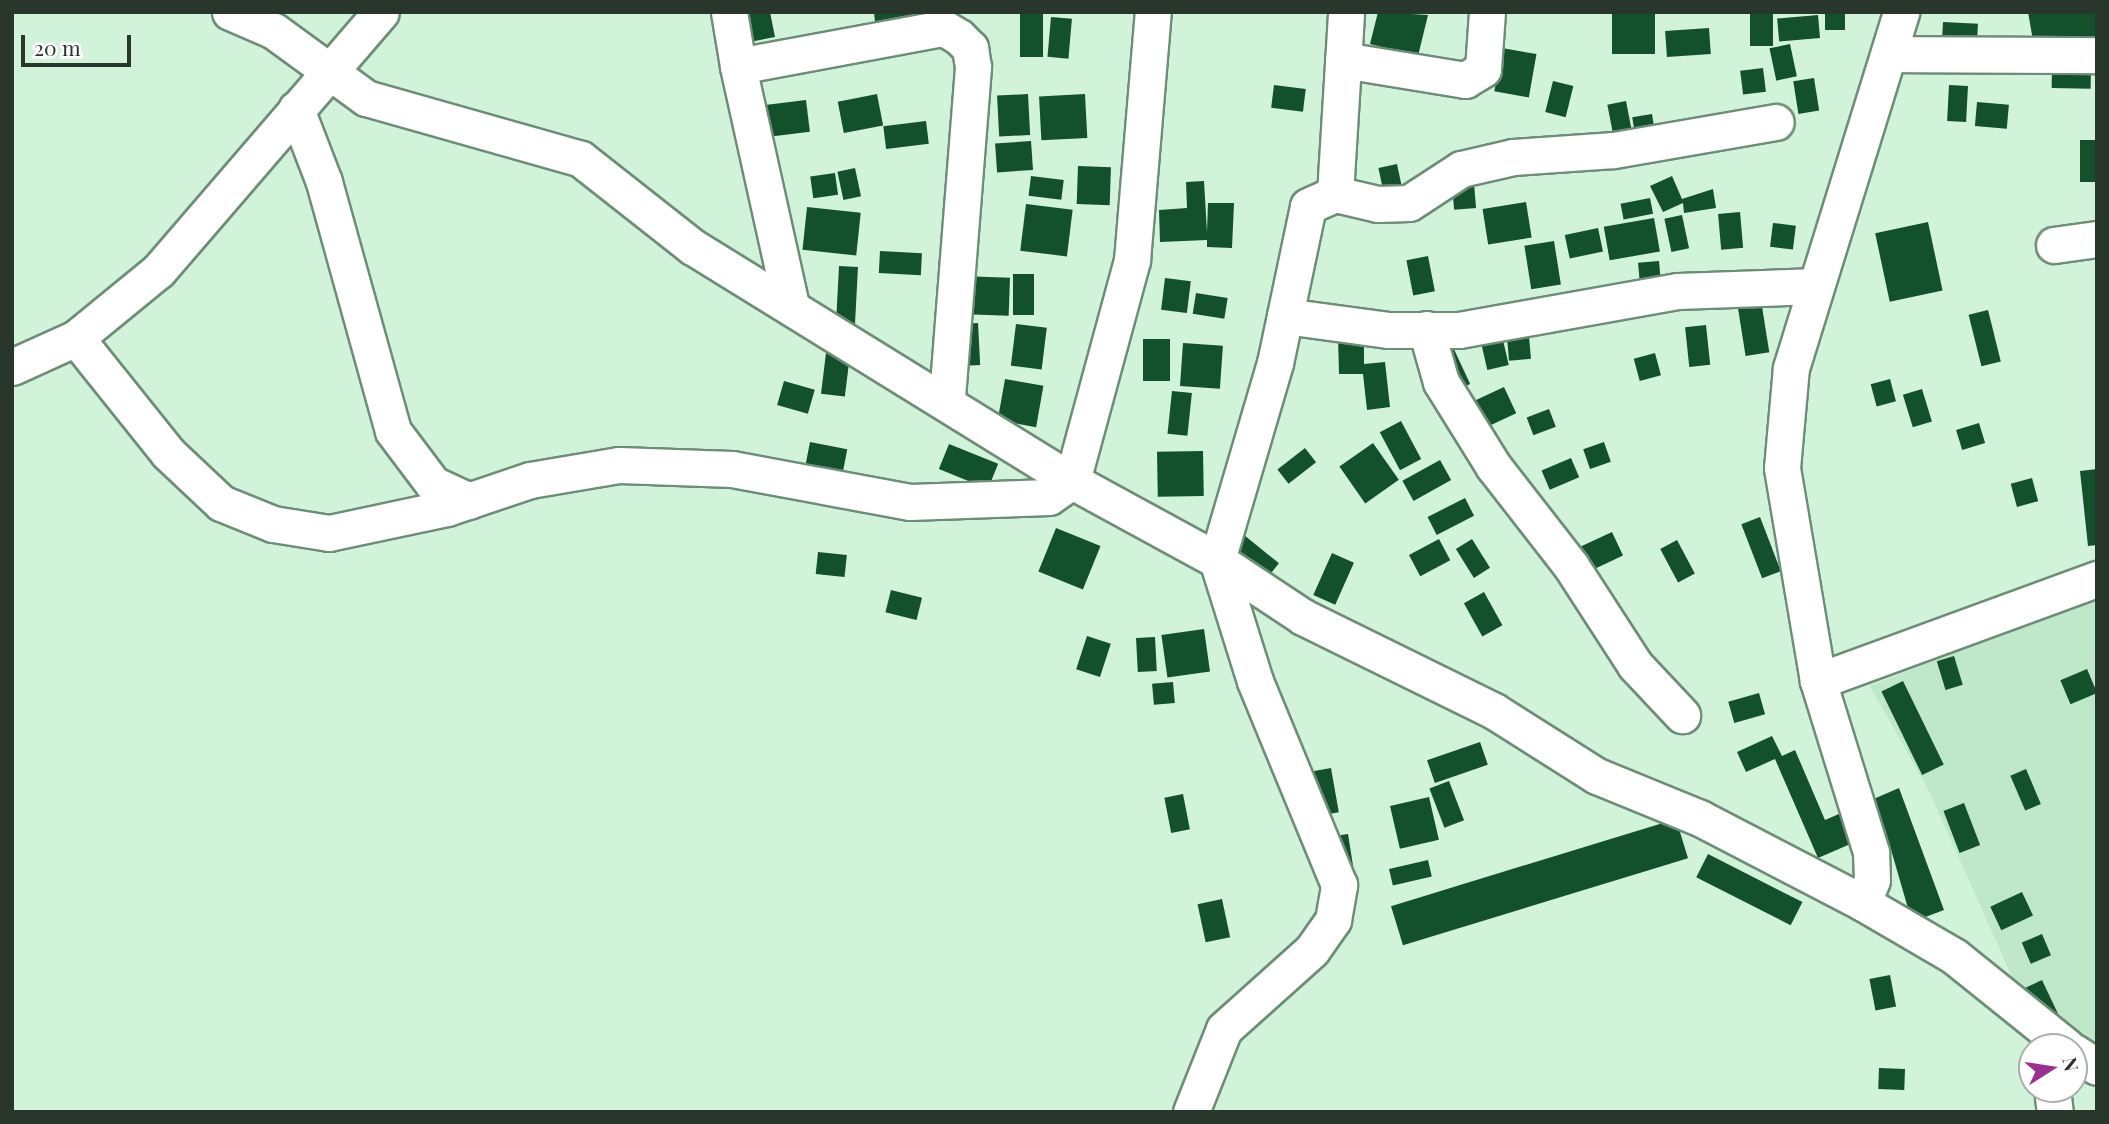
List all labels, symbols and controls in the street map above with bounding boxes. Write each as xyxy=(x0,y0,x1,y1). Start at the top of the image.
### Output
scale bar xyxy=(24,21,135,65)
text: 20 m xyxy=(34,33,81,61)
north arrow xyxy=(2018,1033,2088,1103)
text: N xyxy=(2057,1055,2086,1073)

